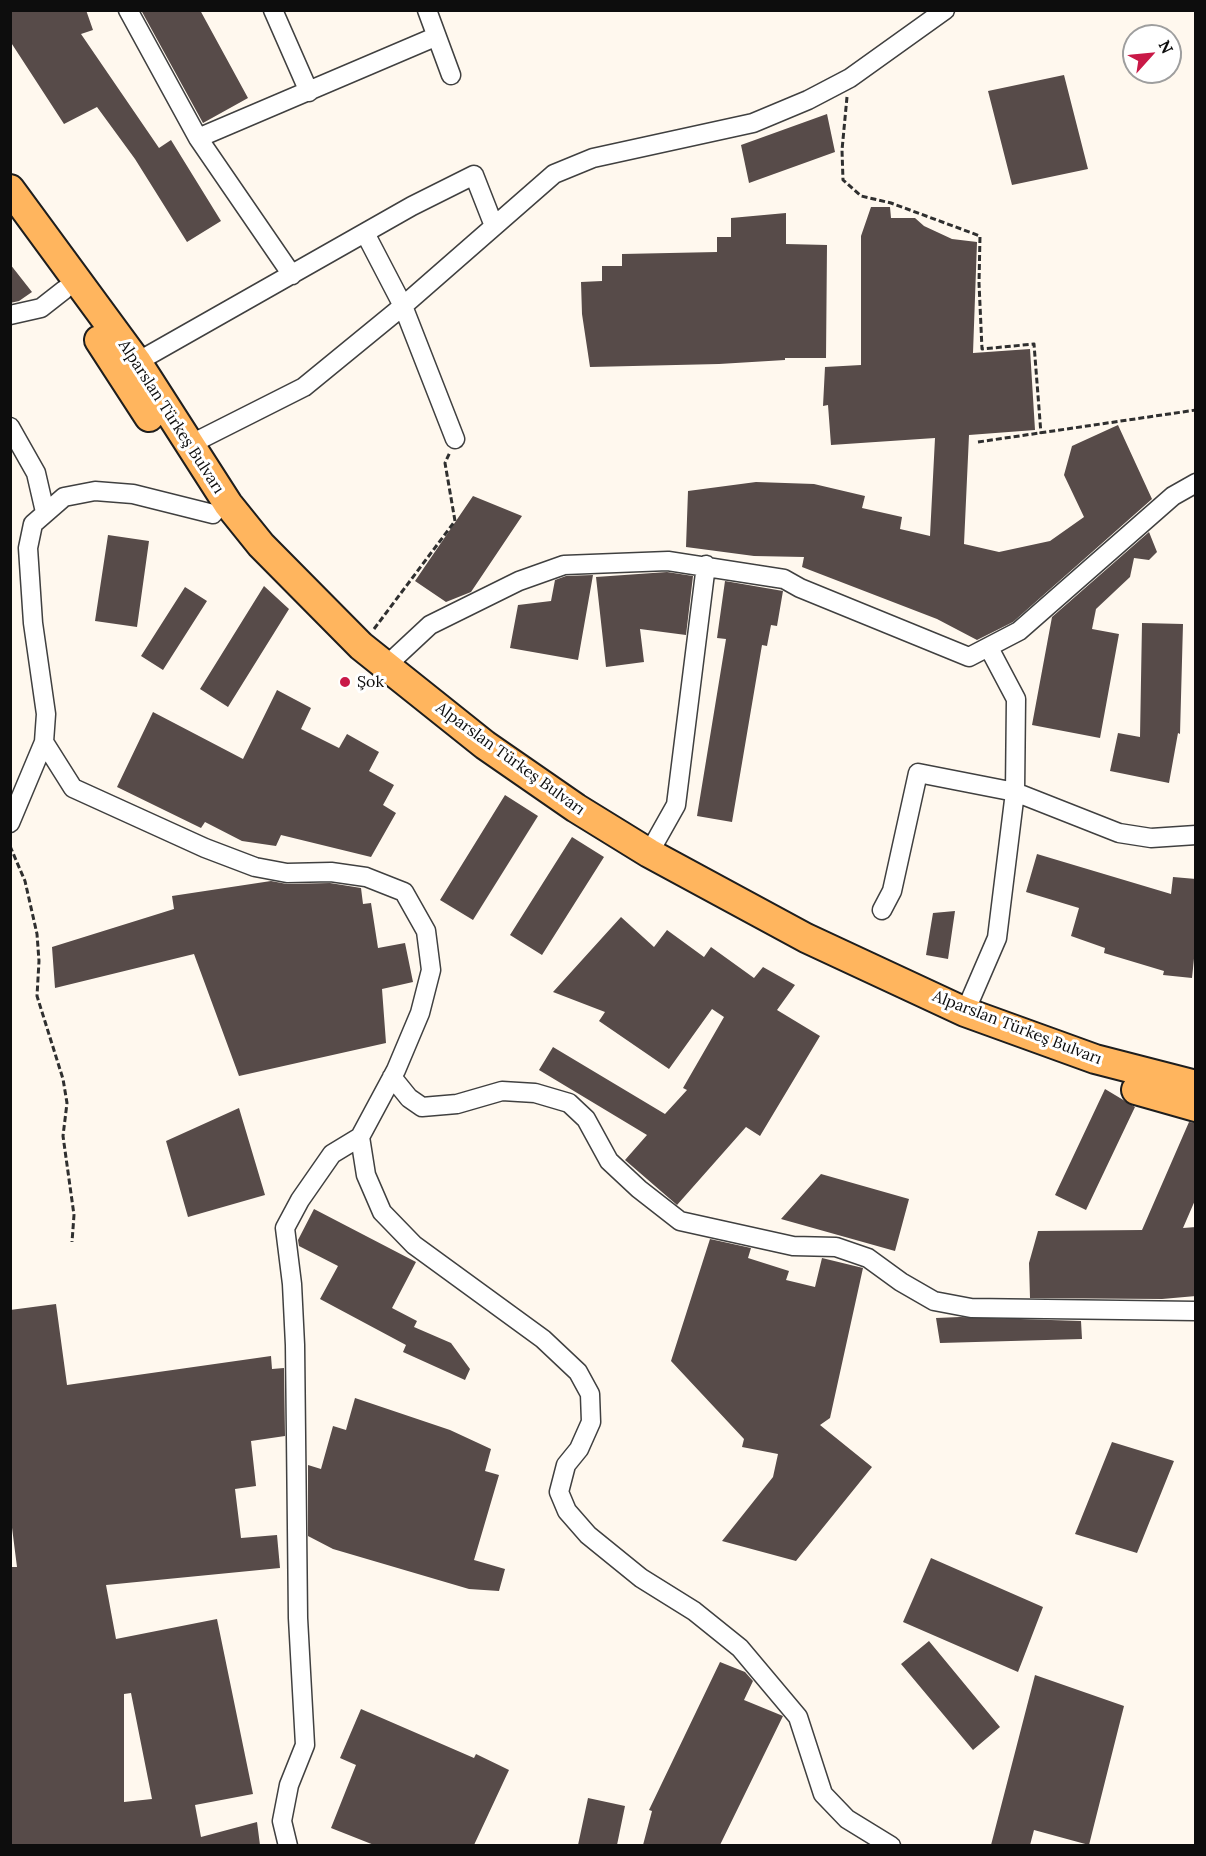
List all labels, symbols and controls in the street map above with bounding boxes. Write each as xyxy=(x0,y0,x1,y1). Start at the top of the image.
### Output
north arrow xyxy=(1122,24,1182,84)
text: N xyxy=(1155,37,1178,57)
street label: Alparslan Türkeş Bulvarı xyxy=(114,336,228,498)
place label: Şok xyxy=(357,672,384,692)
marker: Şok xyxy=(338,675,352,689)
street label: Alparslan Türkeş Bulvarı xyxy=(432,698,588,820)
street label: Alparslan Türkeş Bulvarı xyxy=(930,987,1104,1069)

